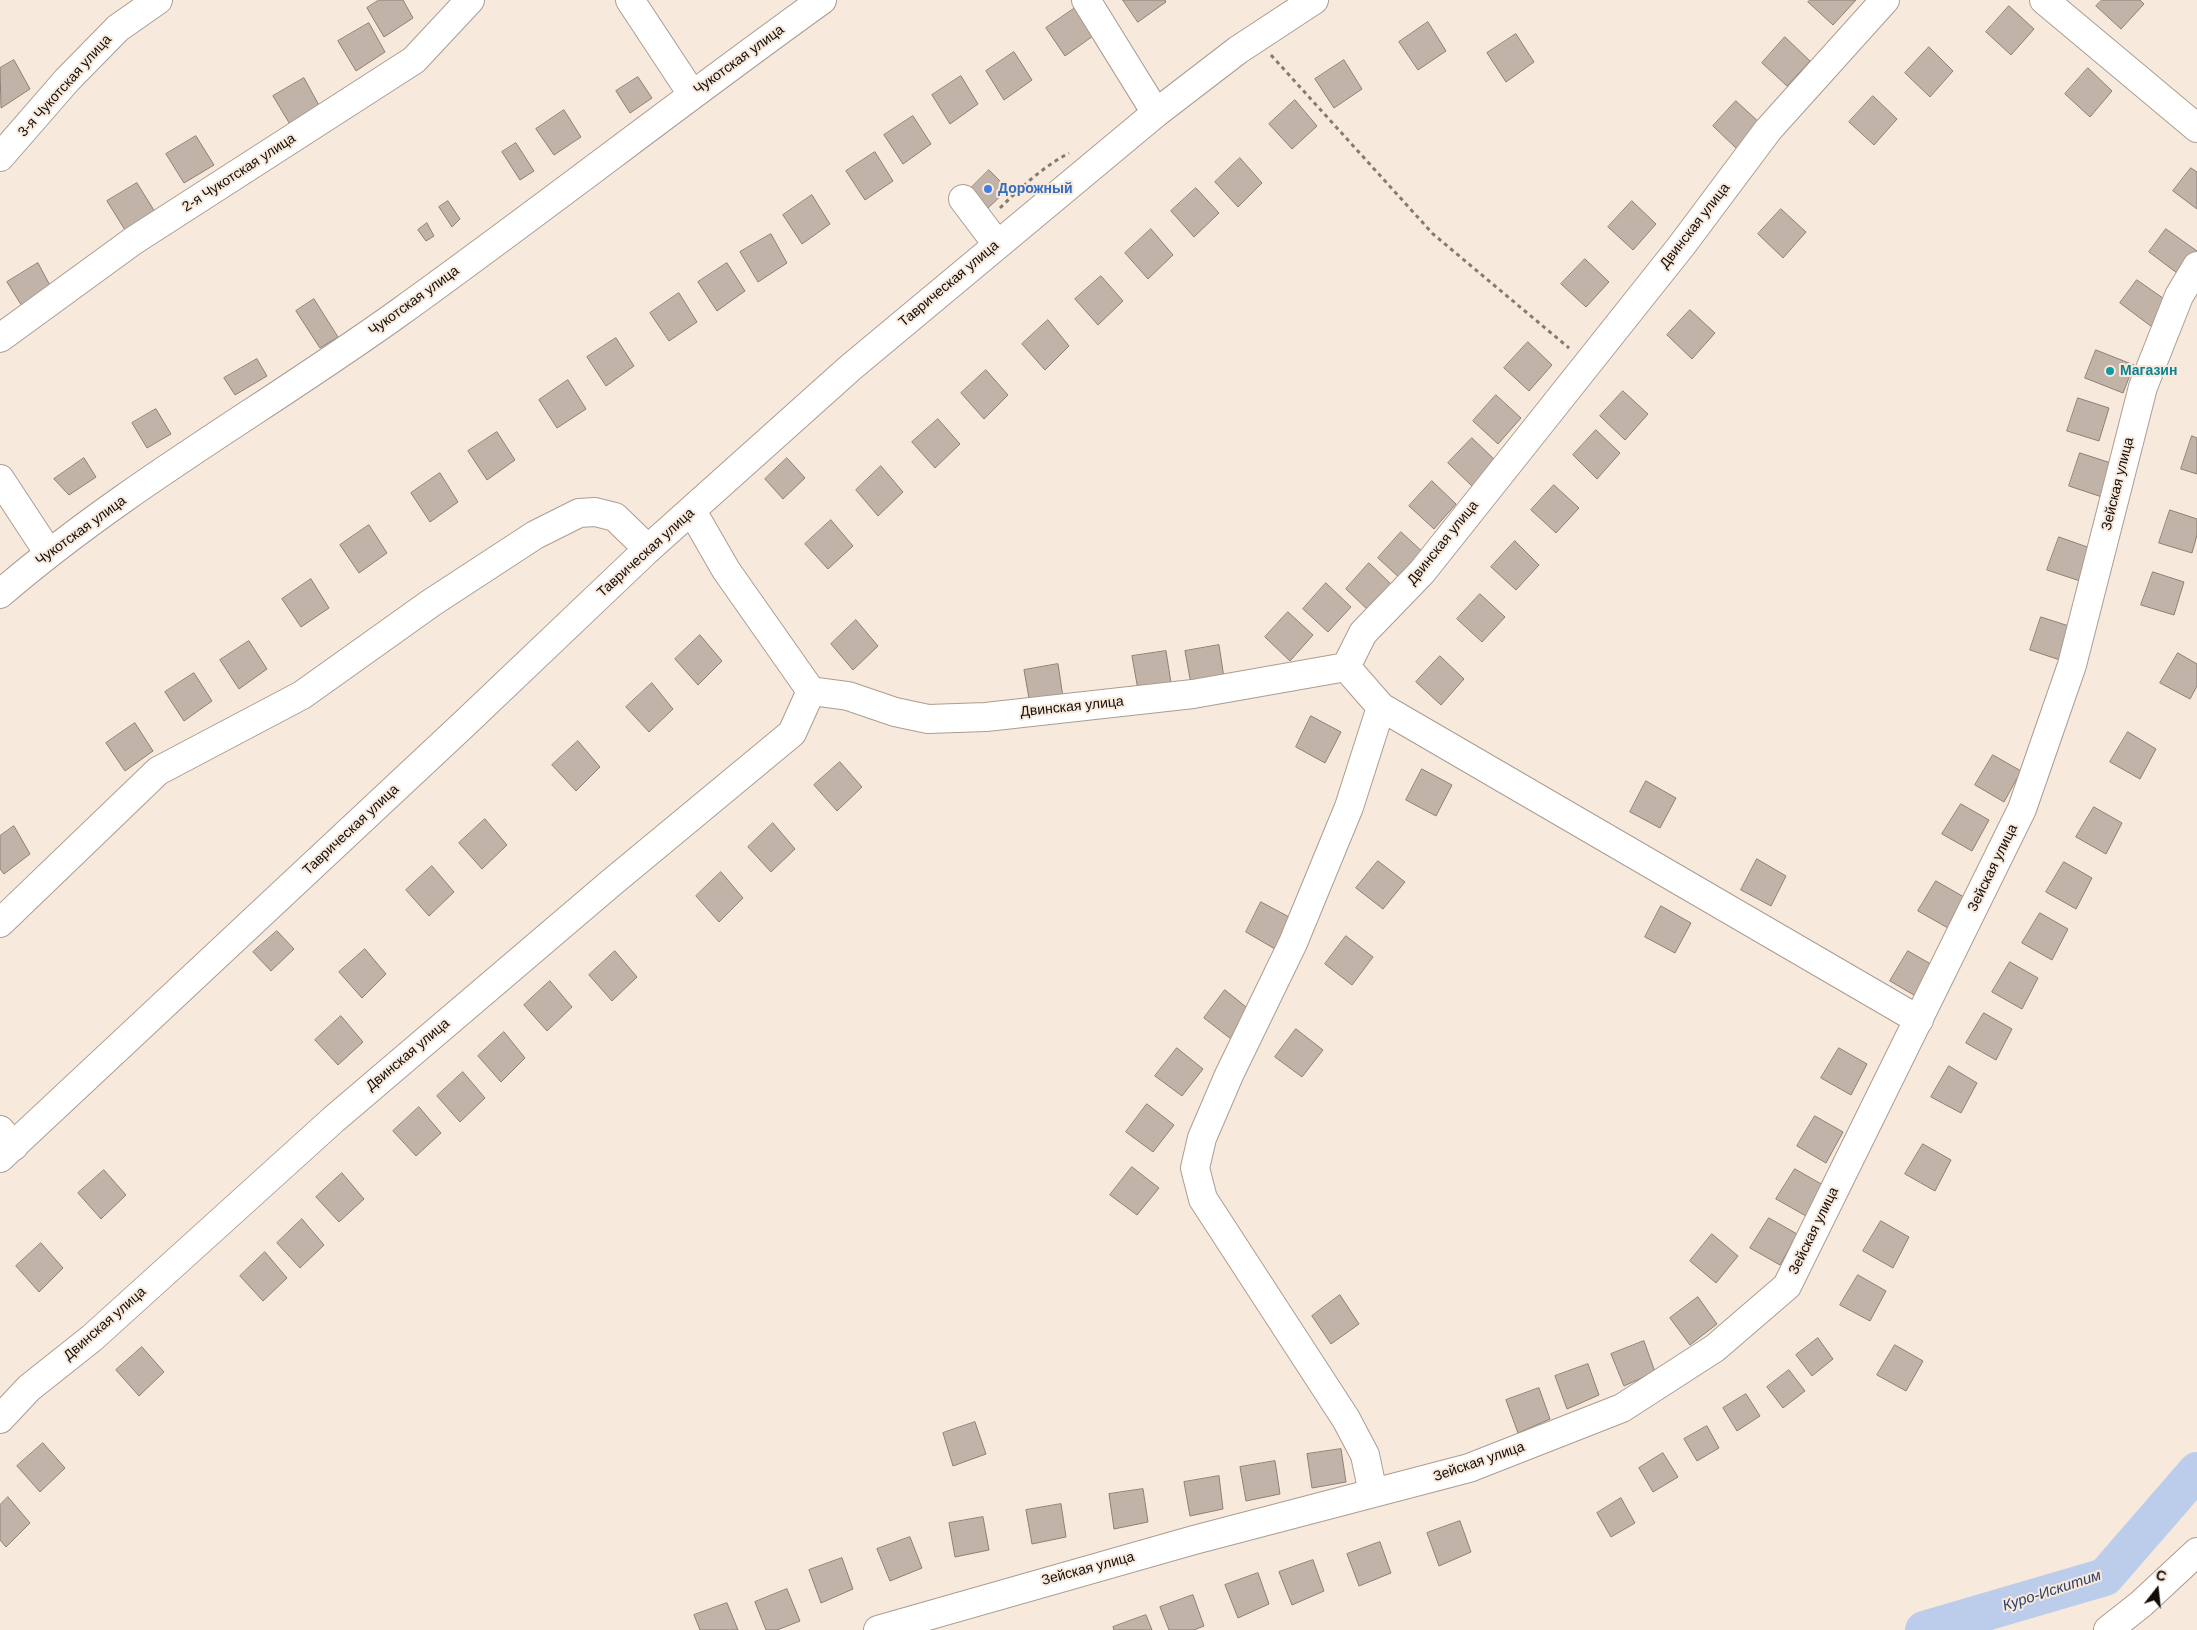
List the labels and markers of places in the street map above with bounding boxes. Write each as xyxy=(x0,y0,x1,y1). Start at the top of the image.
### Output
place label: Дорожный xyxy=(998,181,1073,197)
marker: Дорожный xyxy=(982,183,994,195)
place label: Магазин xyxy=(2120,363,2177,379)
marker: Магазин xyxy=(2104,365,2116,377)

